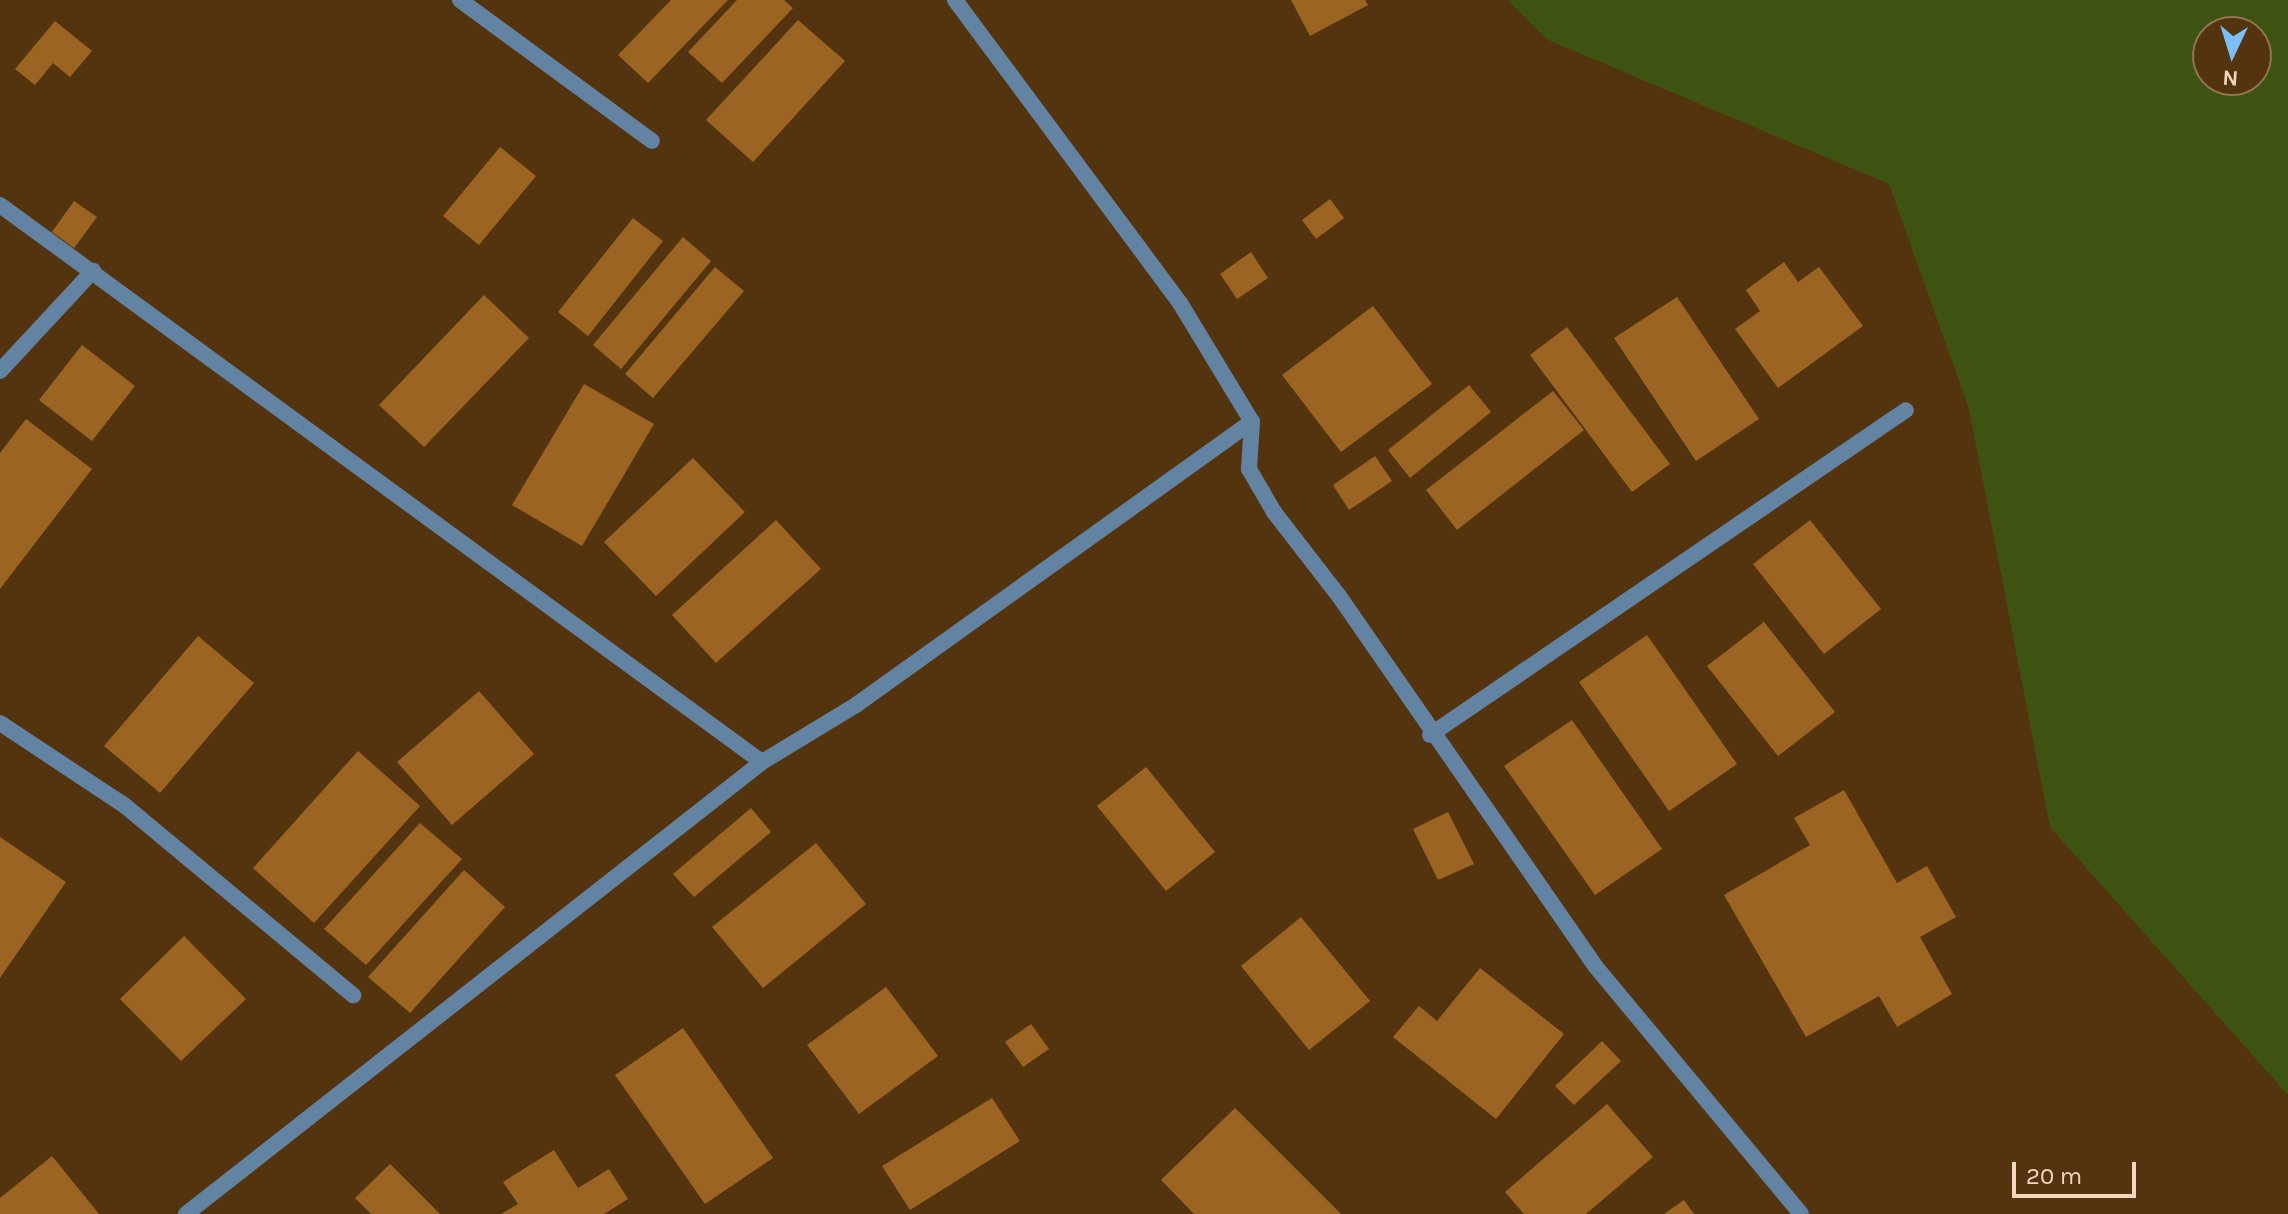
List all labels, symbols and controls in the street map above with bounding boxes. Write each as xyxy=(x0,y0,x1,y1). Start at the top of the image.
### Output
north arrow xyxy=(2192,16,2272,96)
text: N xyxy=(2222,64,2239,91)
scale bar xyxy=(2016,1146,2140,1196)
text: 20 m xyxy=(2026,1162,2082,1190)

